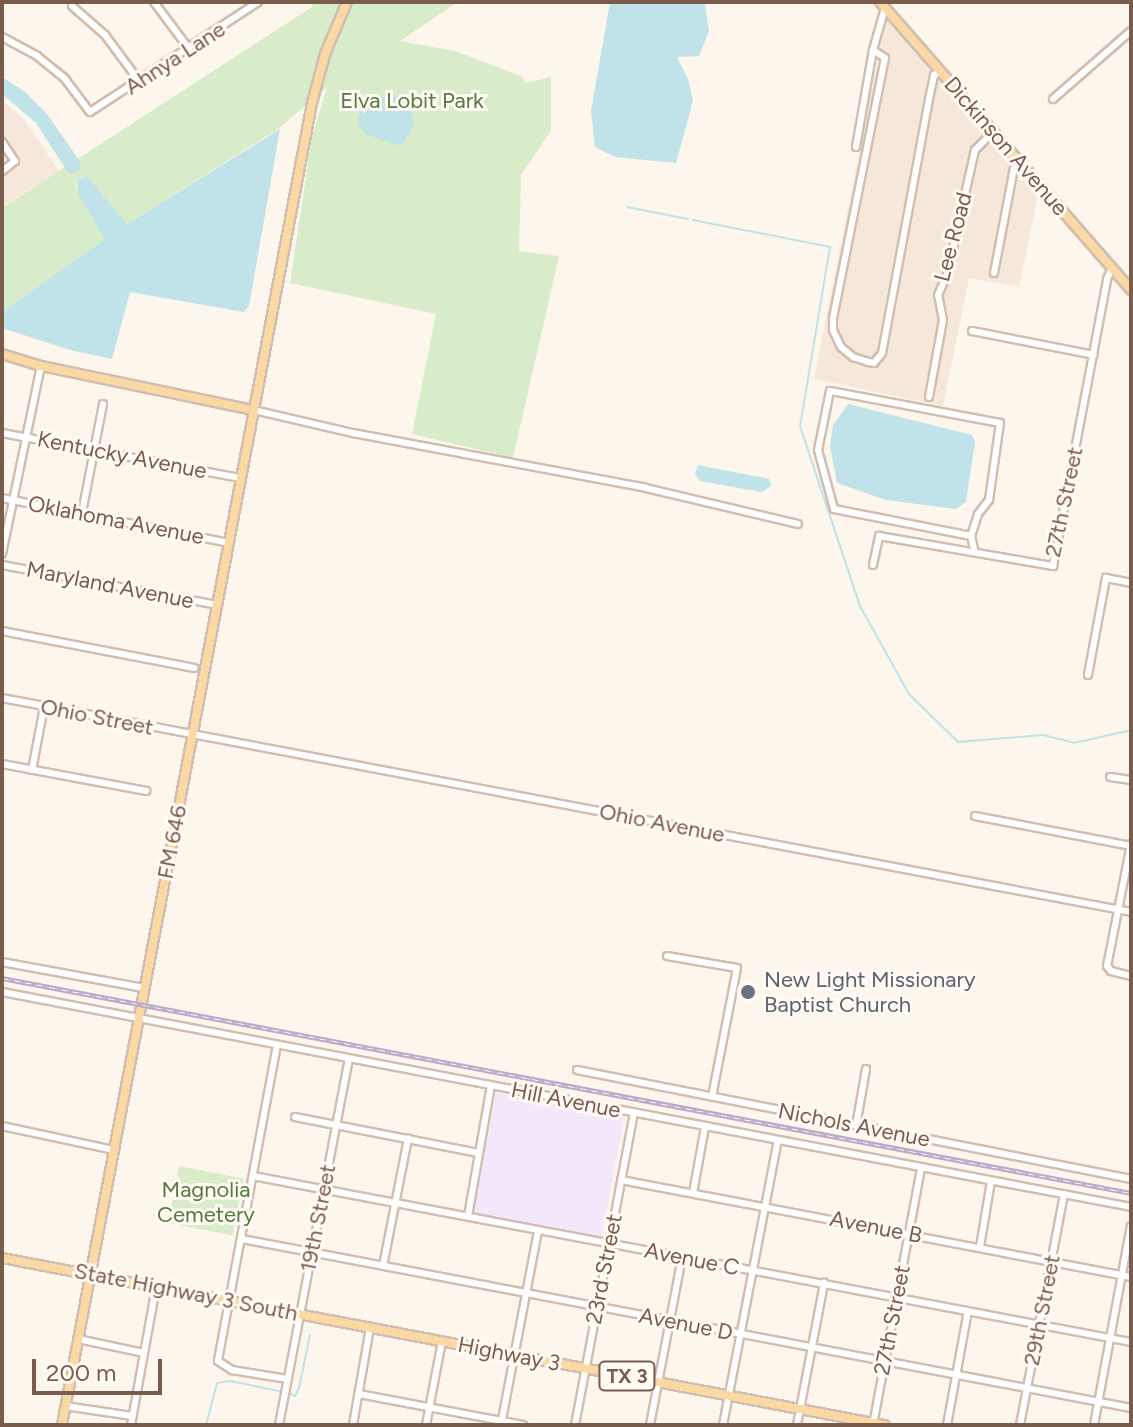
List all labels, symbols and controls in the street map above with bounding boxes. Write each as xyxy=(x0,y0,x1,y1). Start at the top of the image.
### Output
street label: Ahnya Lane xyxy=(120,16,230,100)
street label: Dickinson Avenue xyxy=(939,71,1073,221)
park label: Elva Lobit Park xyxy=(340,88,484,114)
street label: Lee Road xyxy=(928,189,978,285)
street label: Kentucky Avenue xyxy=(35,426,209,484)
street label: 27th Street xyxy=(1039,445,1089,559)
street label: Oklahoma Avenue xyxy=(26,490,206,550)
street label: Maryland Avenue xyxy=(24,556,196,614)
street label: Ohio Street xyxy=(38,693,156,741)
street label: Ohio Avenue xyxy=(597,798,727,848)
street label: FM 646 xyxy=(152,803,192,881)
place label: New Light Missionary Baptist Church xyxy=(764,966,975,1018)
marker: New Light Missionary Baptist Church xyxy=(739,983,757,1001)
street label: Hill Avenue xyxy=(509,1076,623,1124)
street label: Nichols Avenue xyxy=(776,1097,932,1153)
street label: 19th Street xyxy=(295,1162,341,1274)
park label: Magnolia Cemetery xyxy=(157,1176,255,1228)
street label: Avenue B xyxy=(828,1205,924,1249)
street label: 23rd Street xyxy=(580,1212,628,1326)
street label: Avenue C xyxy=(643,1237,741,1281)
street label: 29th Street xyxy=(1018,1252,1066,1368)
street label: State Highway 3 South xyxy=(72,1257,300,1327)
street label: 27th Street xyxy=(868,1263,916,1377)
street label: Avenue D xyxy=(637,1302,735,1346)
street label: Highway 3 xyxy=(456,1331,562,1377)
scale bar xyxy=(36,1343,166,1393)
text: 200 m xyxy=(46,1358,117,1387)
road number: TX 3 xyxy=(597,1360,657,1392)

